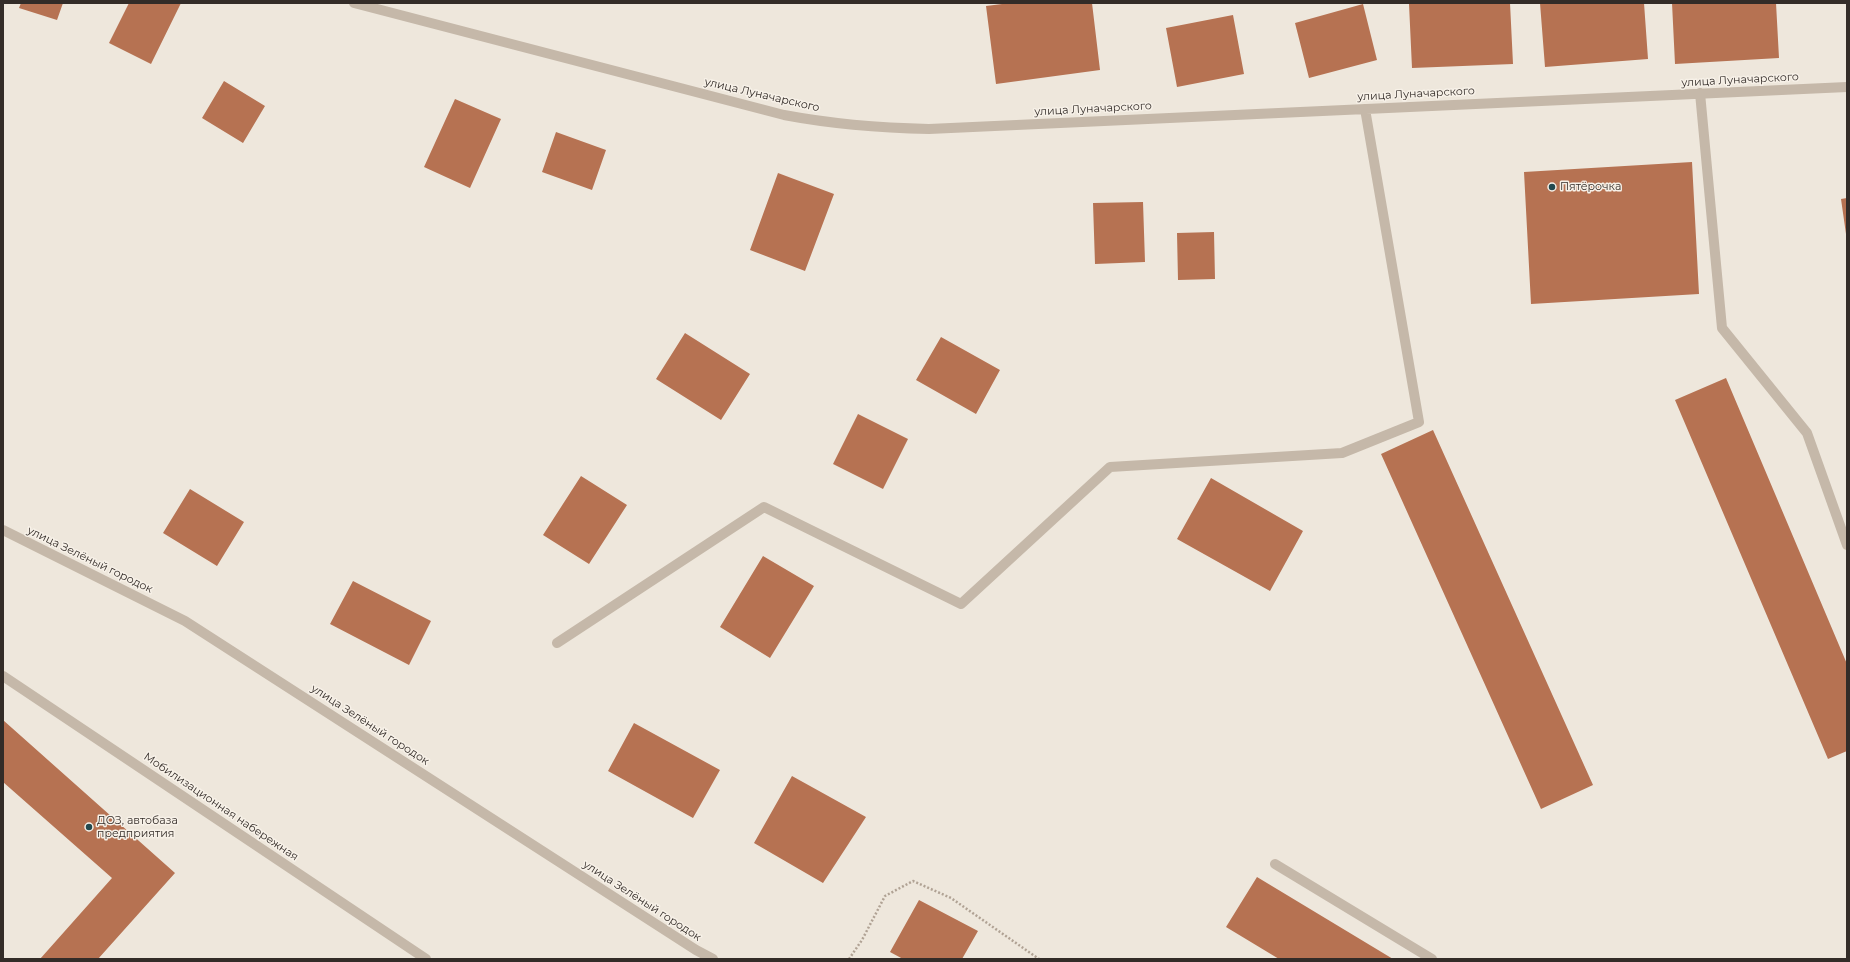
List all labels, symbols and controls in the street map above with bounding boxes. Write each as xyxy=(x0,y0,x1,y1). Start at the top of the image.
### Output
street label: улица Луначарского xyxy=(1681,70,1799,90)
street label: улица Луначарского xyxy=(703,75,821,115)
street label: улица Луначарского xyxy=(1357,84,1475,104)
street label: улица Луначарского xyxy=(1034,99,1152,119)
place label: Пятёрочка xyxy=(1560,180,1621,194)
marker: Пятёрочка xyxy=(1547,182,1557,192)
street label: улица Зелёный городок xyxy=(25,524,155,596)
street label: улица Зелёный городок xyxy=(309,682,431,768)
street label: Мобилизационная набережная xyxy=(141,750,301,864)
place label: ДОЗ, автобаза предприятия xyxy=(97,814,178,840)
marker: ДОЗ, автобаза предприятия xyxy=(84,822,94,832)
street label: улица Зелёный городок xyxy=(581,858,703,944)

